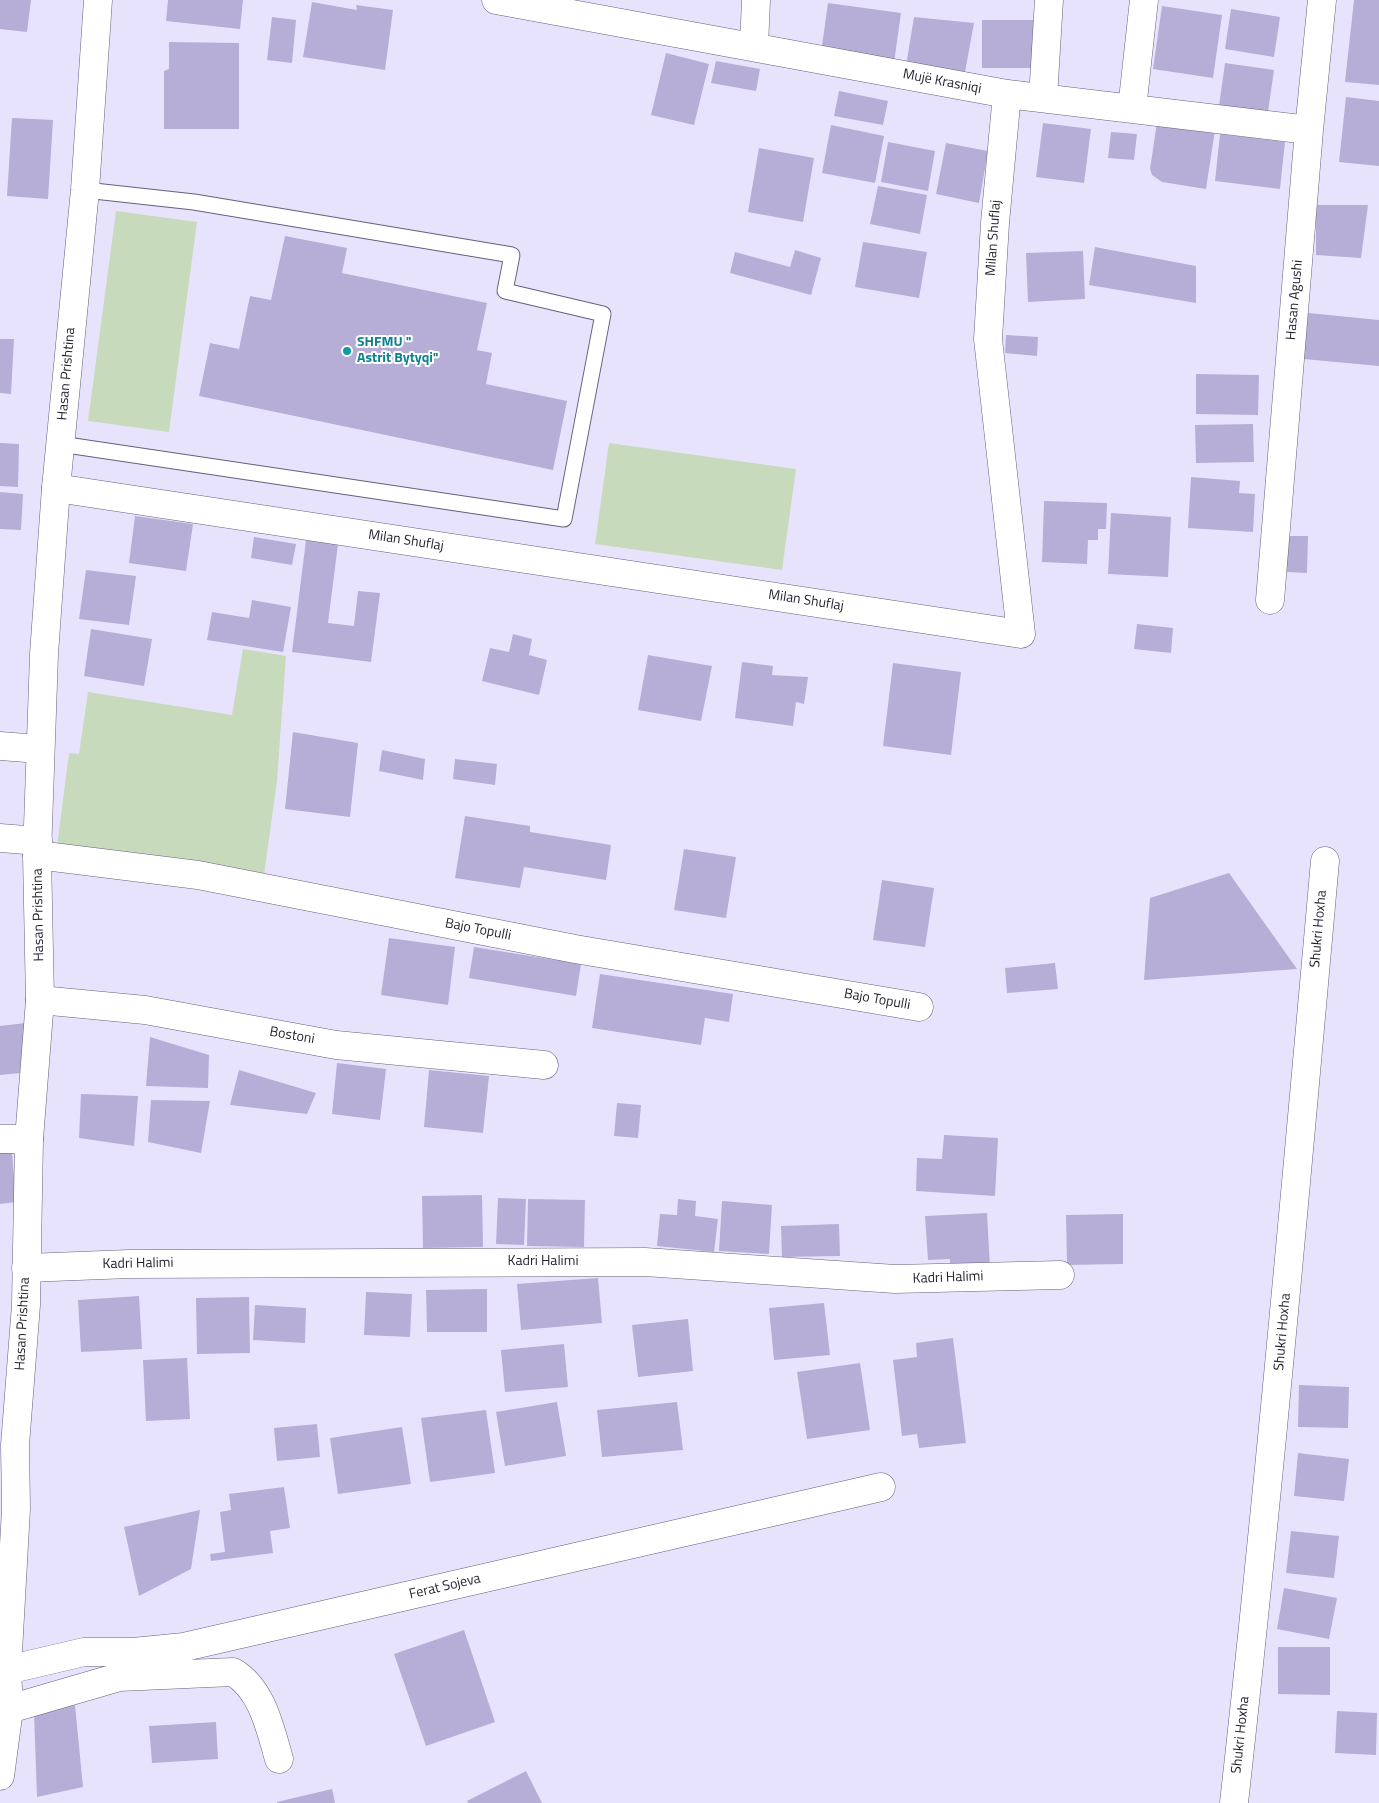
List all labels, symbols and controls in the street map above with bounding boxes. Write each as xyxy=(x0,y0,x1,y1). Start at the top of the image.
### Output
street label: Mujë Krasniqi xyxy=(901,66,983,98)
street label: Milan Shuflaj xyxy=(983,199,1005,277)
street label: Hasan Agushi xyxy=(1283,259,1307,341)
street label: Hasan Prishtina xyxy=(55,327,79,421)
place label: SHFMU " Astrit Bytyqi" xyxy=(357,335,439,368)
marker: SHFMU " Astrit Bytyqi" xyxy=(341,345,353,357)
street label: Milan Shuflaj xyxy=(367,527,445,555)
street label: Milan Shuflaj xyxy=(767,587,845,615)
street label: Hasan Prishtina xyxy=(30,868,48,962)
street label: Shukri Hoxha xyxy=(1307,890,1331,968)
street label: Bajo Topulli xyxy=(444,915,512,945)
street label: Bajo Topulli xyxy=(843,986,911,1014)
street label: Bostoni xyxy=(268,1024,316,1048)
street label: Kadri Halimi xyxy=(508,1254,578,1270)
street label: Kadri Halimi xyxy=(102,1255,174,1273)
street label: Kadri Halimi xyxy=(912,1268,984,1288)
street label: Hasan Prishtina xyxy=(12,1277,34,1371)
street label: Shukri Hoxha xyxy=(1271,1293,1295,1371)
street label: Ferat Sojeva xyxy=(408,1571,482,1603)
street label: Shukri Hoxha xyxy=(1229,1695,1253,1775)

